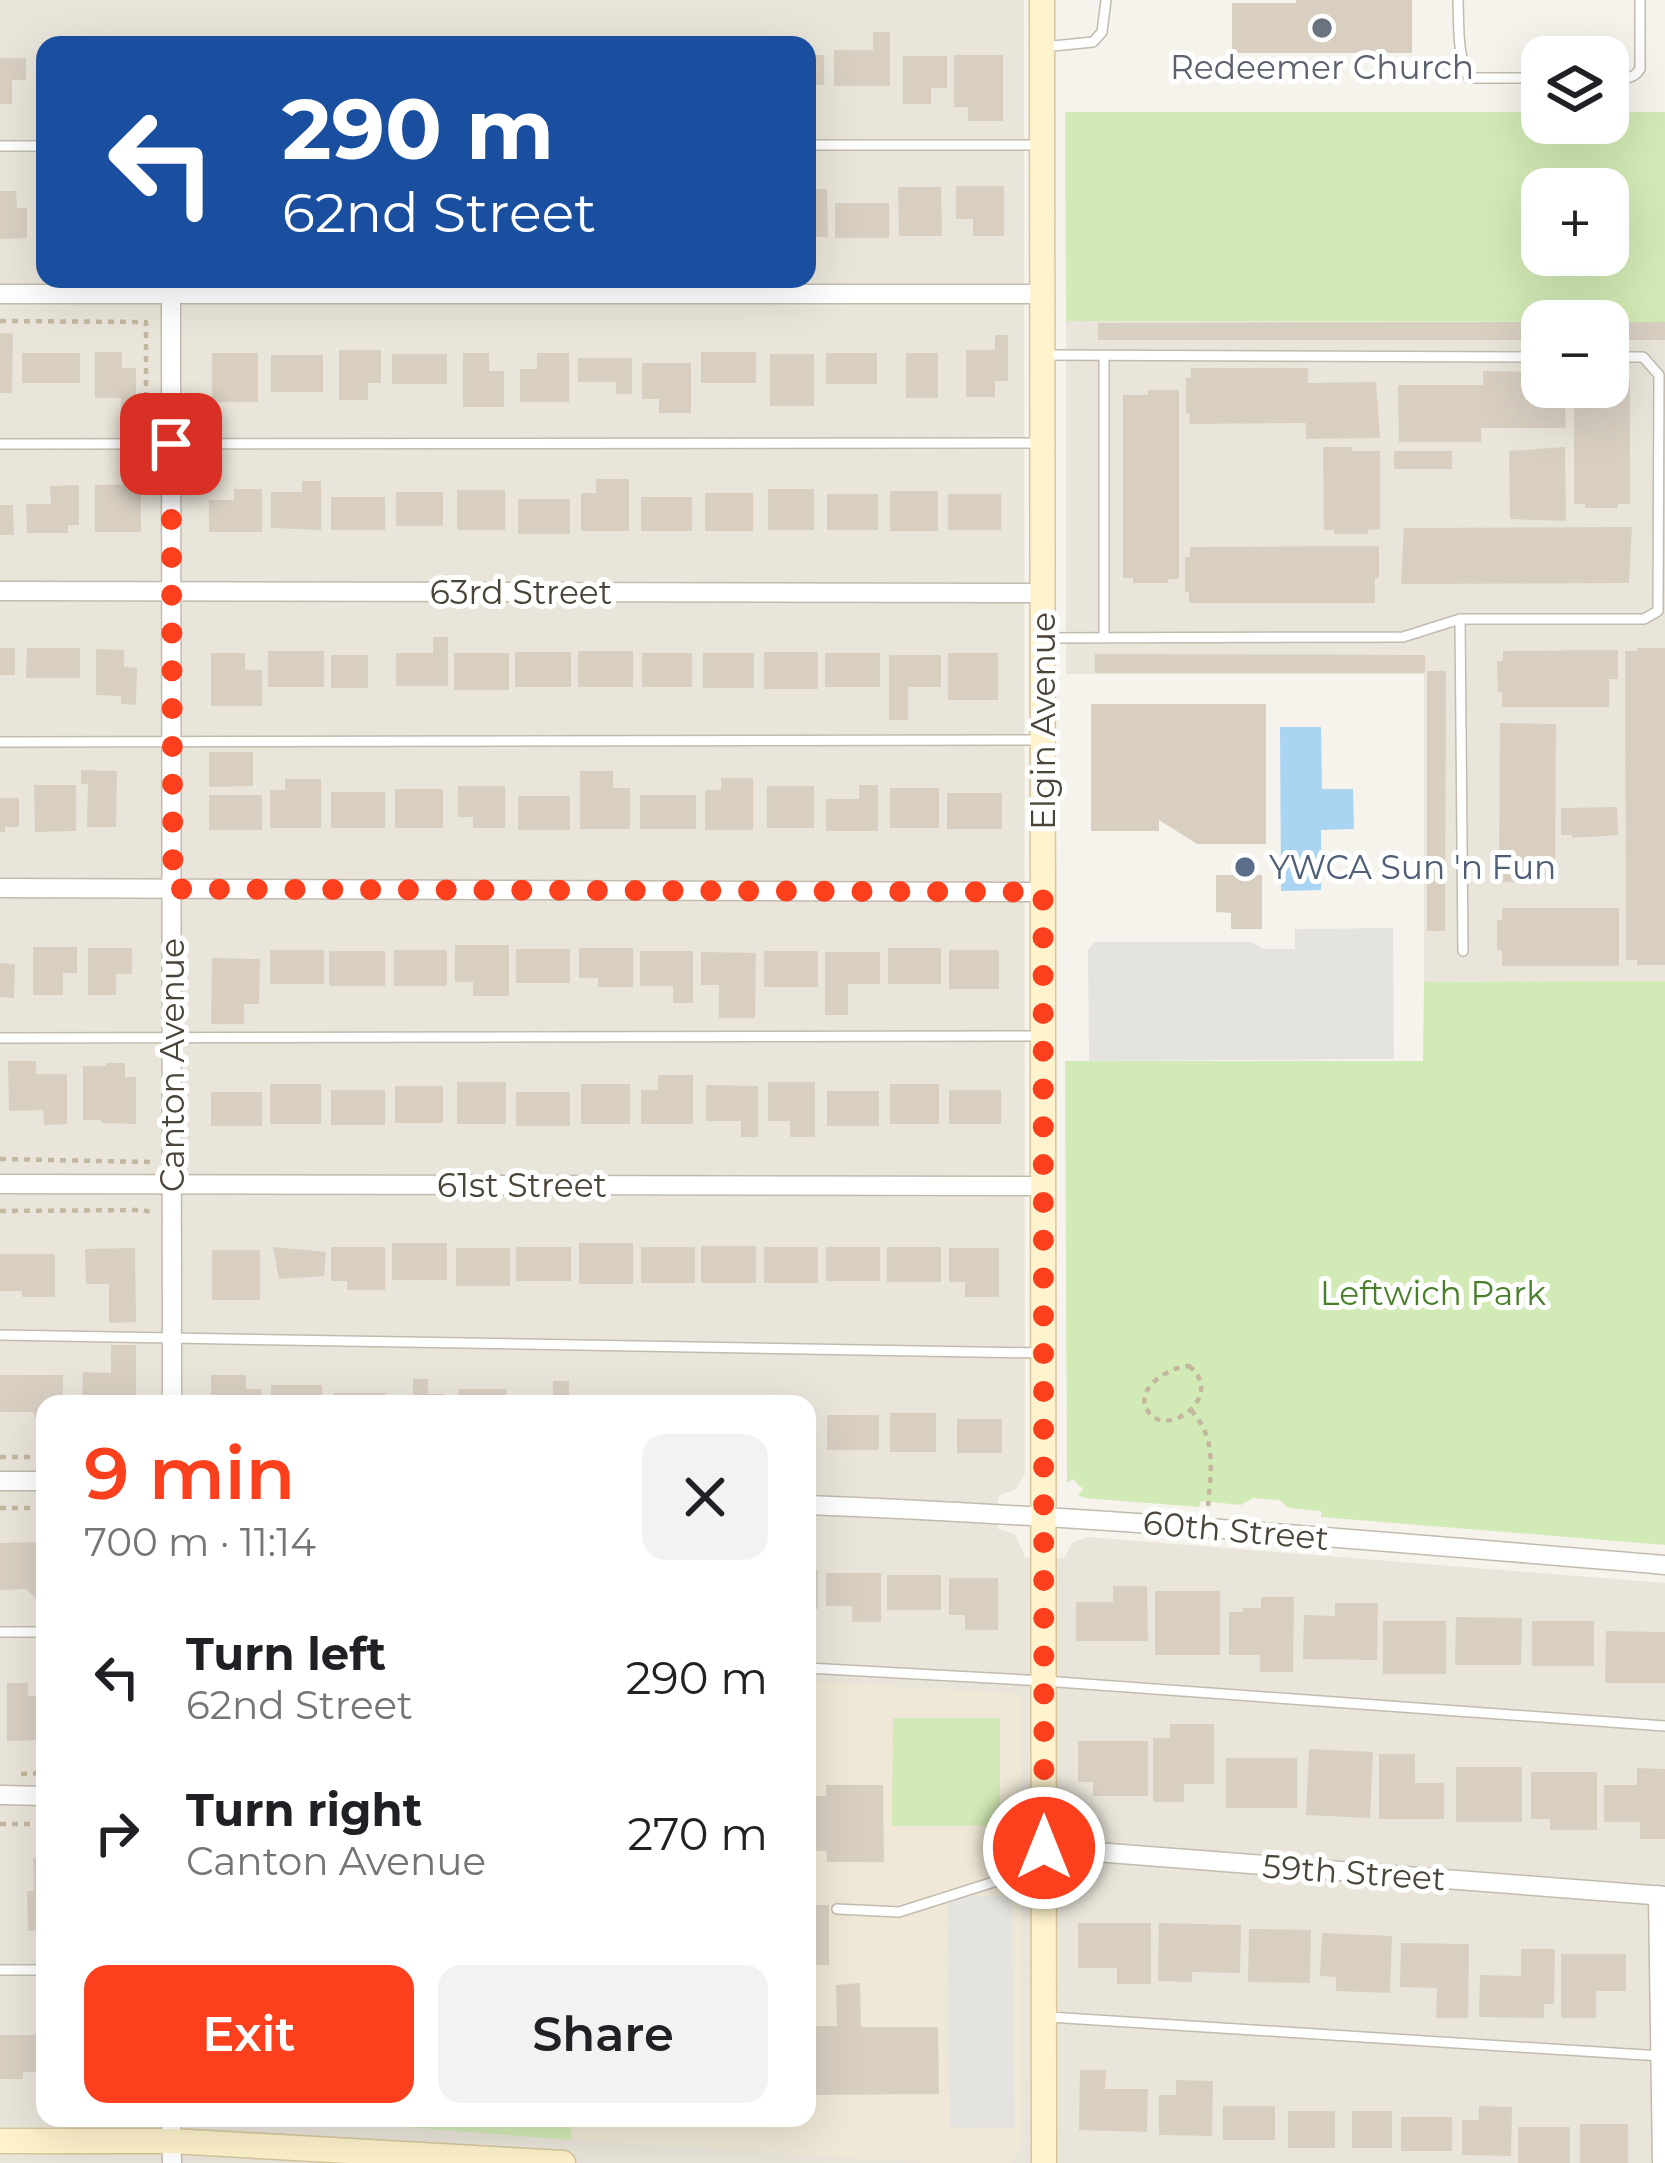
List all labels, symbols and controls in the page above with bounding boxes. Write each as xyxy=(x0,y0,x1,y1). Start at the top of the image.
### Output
marker: Redeemer Church xyxy=(1309,15,1335,41)
map controls xyxy=(1521,36,1629,408)
button: layers xyxy=(1521,36,1629,144)
place label: Redeemer Church xyxy=(1170,47,1474,87)
text: 290 m xyxy=(282,78,554,180)
icon: left xyxy=(84,84,240,240)
button: + xyxy=(1521,168,1629,276)
text: 62nd Street xyxy=(282,180,596,246)
button: − xyxy=(1521,300,1629,408)
pin xyxy=(120,393,222,495)
icon: arrive xyxy=(138,411,204,477)
street label: 63rd Street xyxy=(430,572,612,612)
street label: Elgin Avenue xyxy=(1023,612,1063,830)
place label: YWCA Sun 'n Fun xyxy=(1269,847,1556,887)
marker: YWCA Sun 'n Fun xyxy=(1232,854,1258,880)
street label: Canton Avenue xyxy=(152,938,192,1192)
street label: 61st Street xyxy=(437,1165,607,1205)
park label: Leftwich Park xyxy=(1320,1273,1546,1313)
text: 9 min xyxy=(84,1429,295,1517)
button: close xyxy=(642,1434,768,1560)
street label: 60th Street xyxy=(1141,1502,1331,1558)
text: 700 m · 11:14 xyxy=(84,1518,316,1566)
text: Turn left xyxy=(186,1626,386,1681)
icon: left xyxy=(84,1644,150,1710)
text: 290 m xyxy=(626,1650,768,1705)
text: 62nd Street xyxy=(186,1681,413,1729)
text: Turn right xyxy=(186,1782,422,1837)
position arrow xyxy=(981,1785,1107,1911)
icon: right xyxy=(84,1800,150,1866)
text: 270 m xyxy=(628,1806,768,1861)
text: Canton Avenue xyxy=(186,1837,486,1885)
street label: 59th Street xyxy=(1261,1846,1447,1898)
button: Exit xyxy=(84,1965,414,2103)
button: Share xyxy=(438,1965,768,2103)

